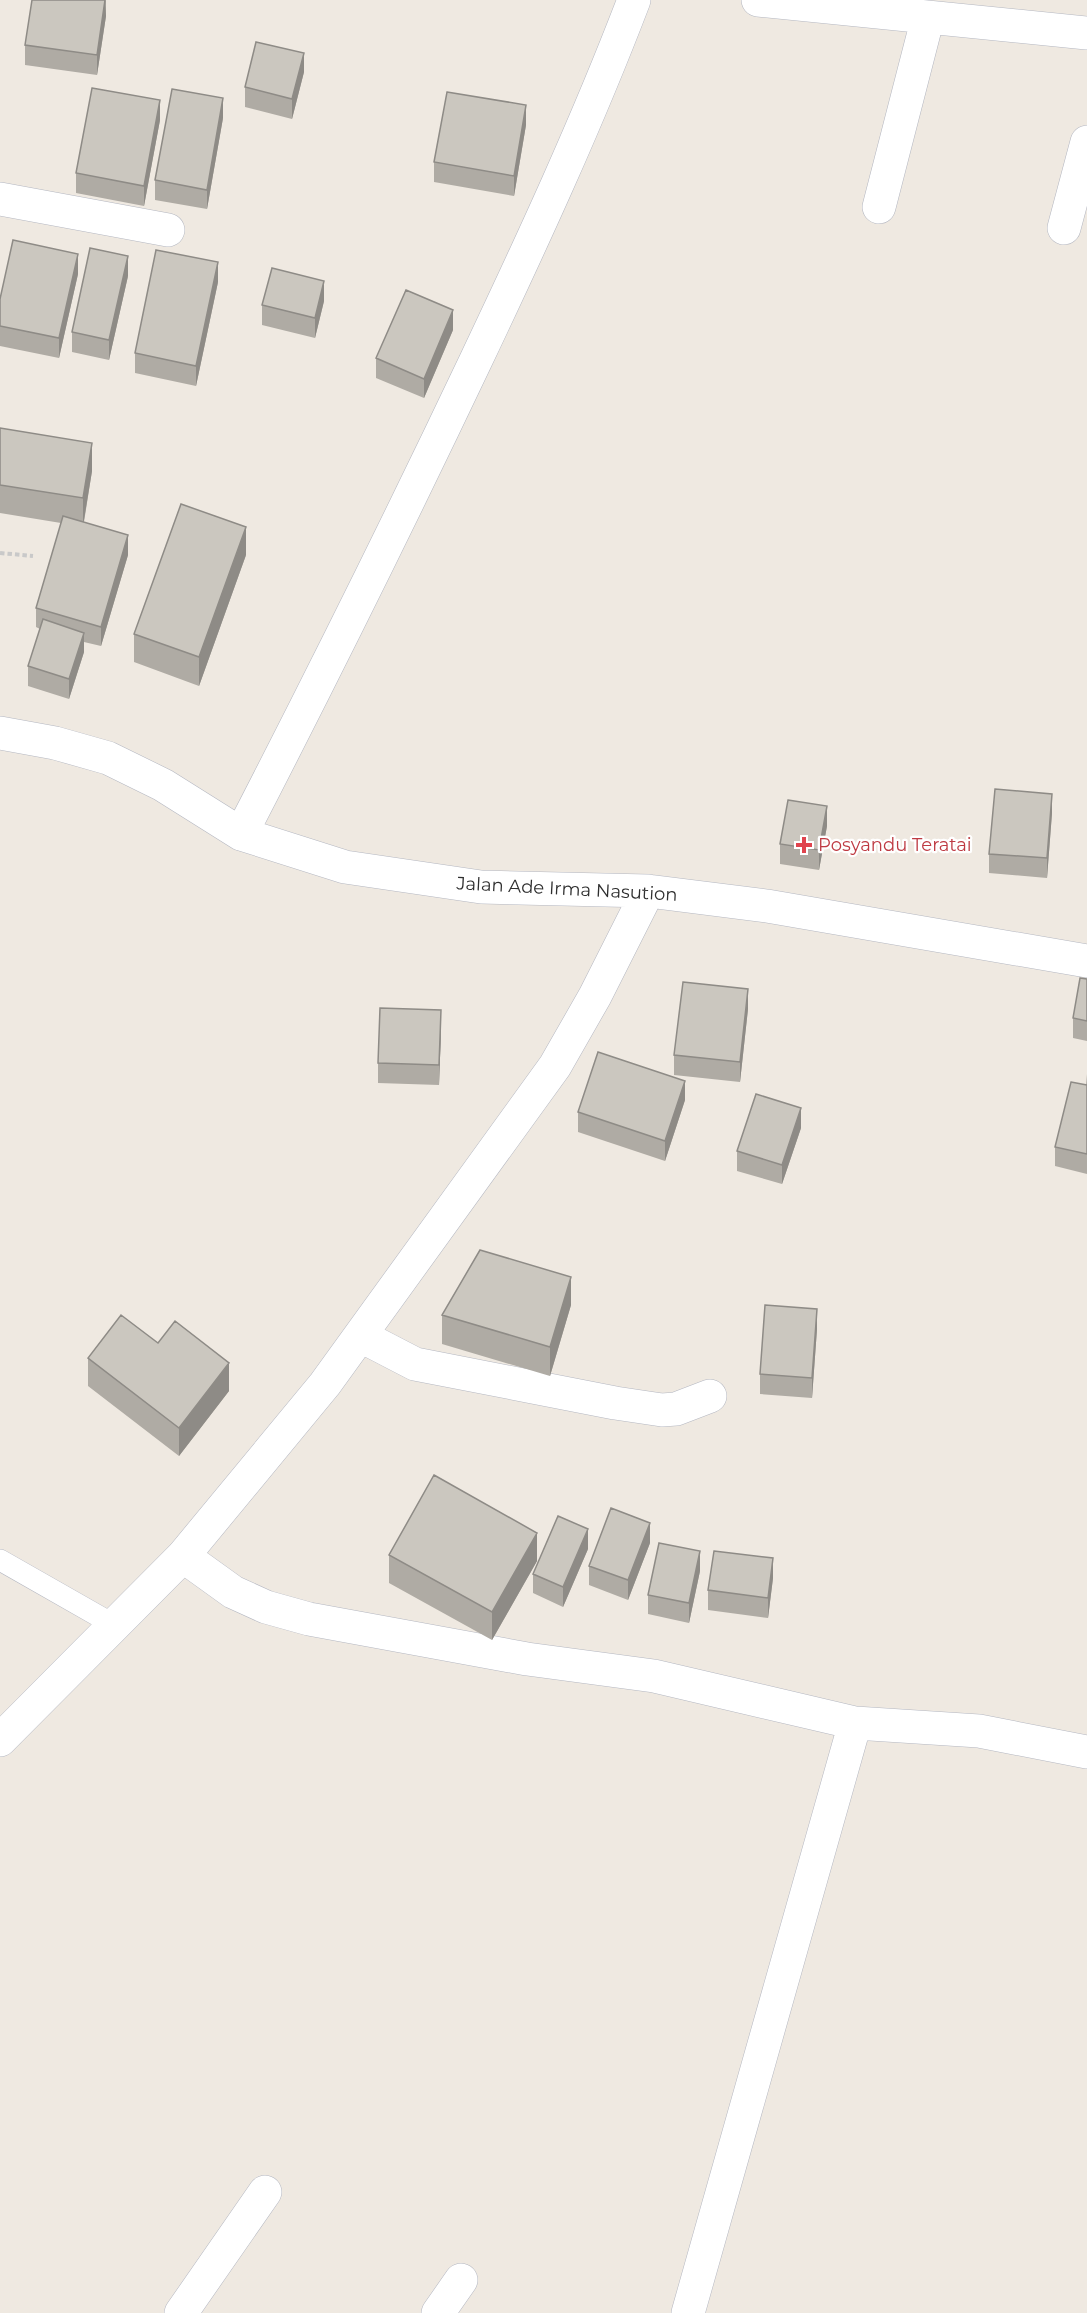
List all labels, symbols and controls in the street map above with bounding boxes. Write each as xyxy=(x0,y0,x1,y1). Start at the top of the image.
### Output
place label: Posyandu Teratai xyxy=(818,834,972,856)
marker: Posyandu Teratai xyxy=(795,836,813,854)
street label: Jalan Ade Irma Nasution xyxy=(455,872,678,906)

